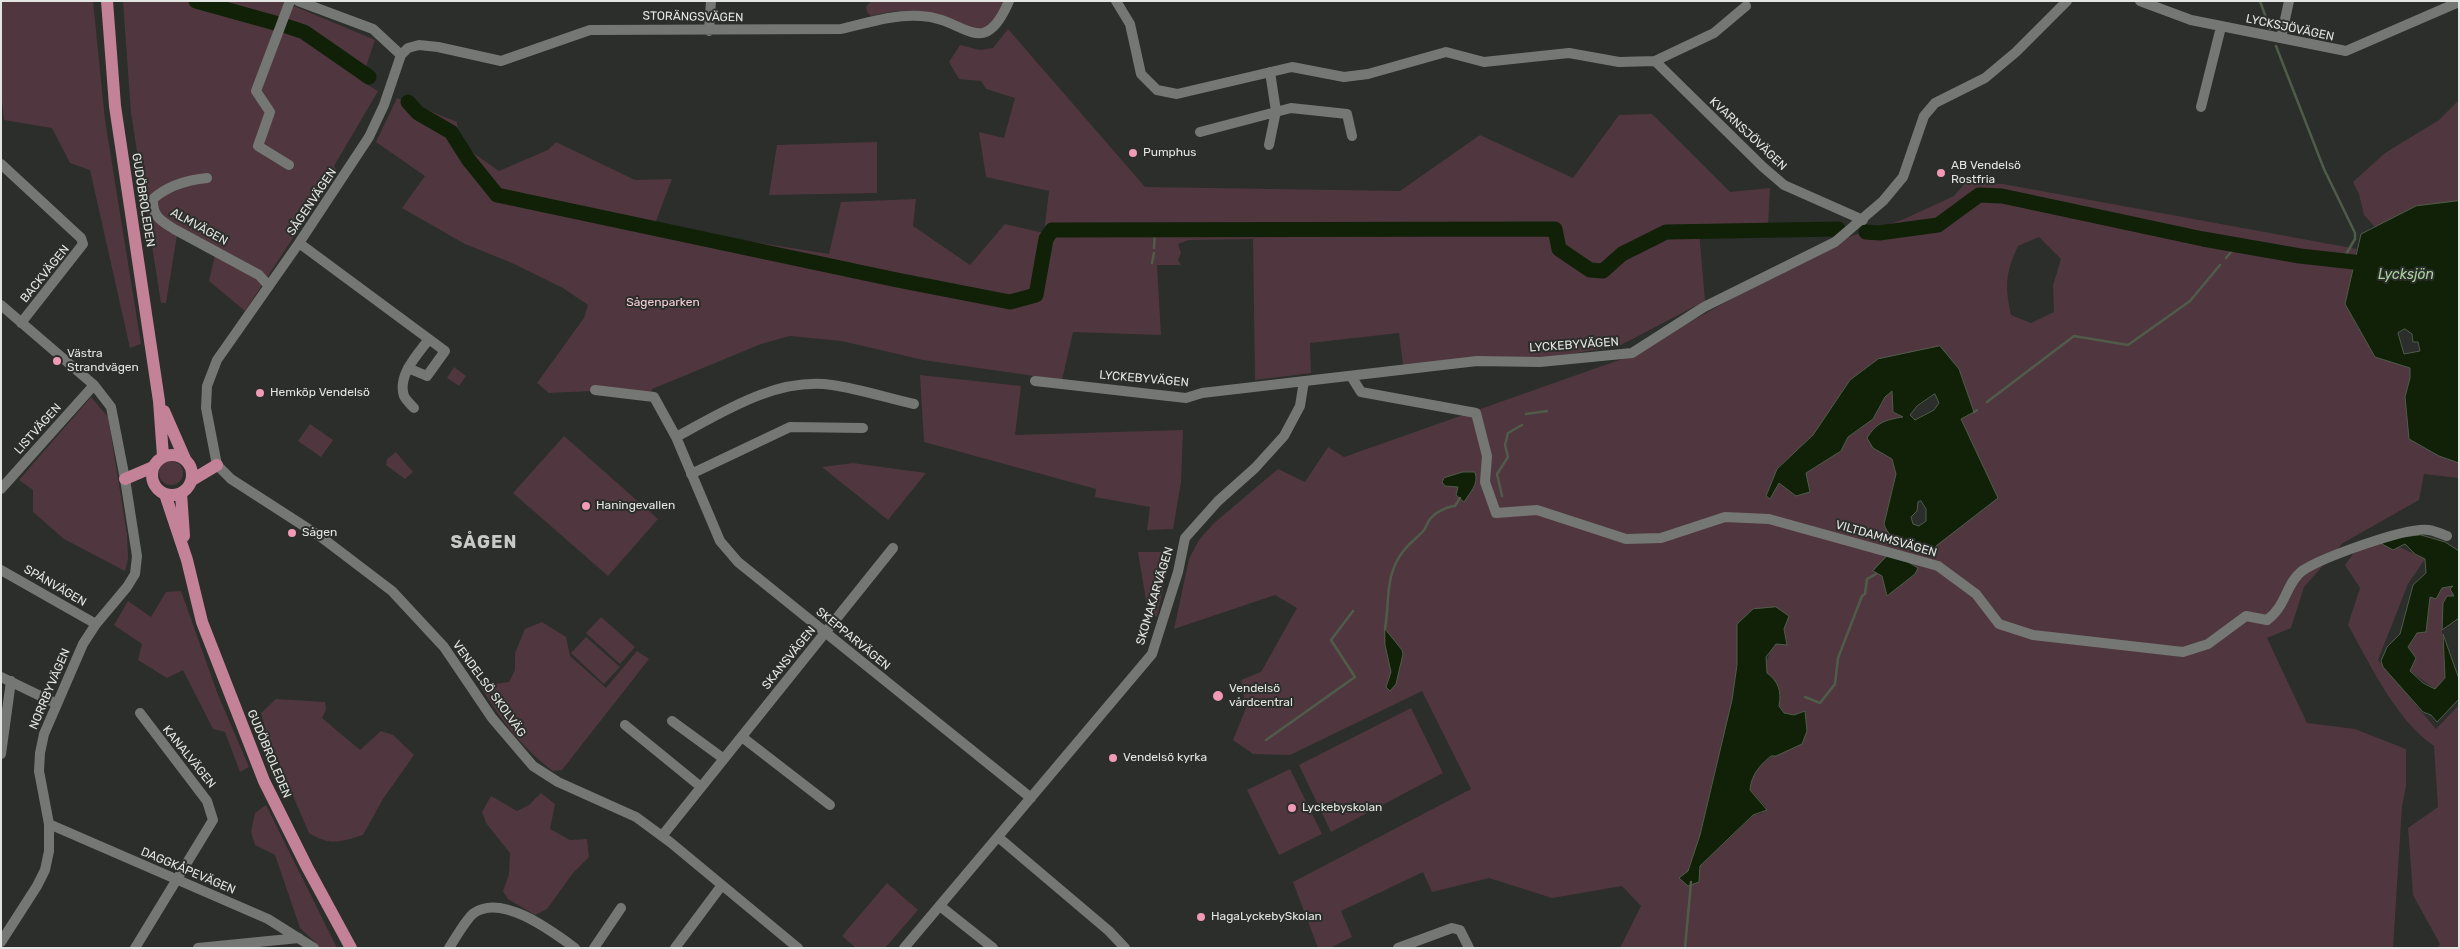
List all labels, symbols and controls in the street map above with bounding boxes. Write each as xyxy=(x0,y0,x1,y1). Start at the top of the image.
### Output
street label: STORÄNGSVÄGEN xyxy=(642,9,744,25)
street label: LYCKSJÖVÄGEN xyxy=(2245,12,2335,44)
street label: KVARNSJÖVÄGEN xyxy=(1706,94,1790,174)
place label: Pumphus xyxy=(1143,146,1196,160)
marker: Pumphus xyxy=(1127,147,1139,159)
street label: GUDÖBROLEDEN xyxy=(128,152,158,248)
place label: AB Vendelsö Rostfria xyxy=(1951,159,2021,187)
street label: SÅGENVÄGEN xyxy=(284,166,340,238)
marker: AB Vendelsö Rostfria xyxy=(1935,167,1947,179)
street label: ALMVÄGEN xyxy=(168,205,230,249)
street label: BACKVÄGEN xyxy=(17,242,73,306)
water label: Lycksjön xyxy=(2378,267,2434,283)
park label: Sågenparken xyxy=(626,296,700,310)
street label: LYCKEBYVÄGEN xyxy=(1529,335,1619,355)
place label: Västra Strandvägen xyxy=(67,347,139,375)
marker: Västra Strandvägen xyxy=(51,355,63,367)
street label: LYCKEBYVÄGEN xyxy=(1099,368,1189,390)
place label: Hemköp Vendelsö xyxy=(270,386,370,400)
marker: Hemköp Vendelsö xyxy=(254,387,266,399)
street label: LISTVÄGEN xyxy=(11,401,65,457)
place label: Haningevallen xyxy=(596,499,675,513)
marker: Haningevallen xyxy=(580,500,592,512)
street label: VILTDAMMSVÄGEN xyxy=(1834,518,1938,560)
place label: Sågen xyxy=(302,526,337,540)
marker: Sågen xyxy=(286,527,298,539)
district label: SÅGEN xyxy=(450,532,518,554)
street label: SKOMAKARVÄGEN xyxy=(1133,545,1177,647)
street label: SPÅNVÄGEN xyxy=(21,562,89,610)
street label: SKEPPARVÄGEN xyxy=(813,605,893,673)
street label: SKANSVÄGEN xyxy=(759,623,819,693)
street label: VENDELSÖ SKOLVÄG xyxy=(449,638,529,740)
street label: NORRBYVÄGEN xyxy=(26,646,74,732)
place label: Vendelsö vårdcentral xyxy=(1229,682,1293,710)
marker: Vendelsö vårdcentral xyxy=(1211,689,1225,703)
street label: GUDÖBROLEDEN xyxy=(244,708,294,800)
street label: KANALVÄGEN xyxy=(159,723,219,791)
place label: Vendelsö kyrka xyxy=(1123,751,1207,765)
marker: Vendelsö kyrka xyxy=(1107,752,1119,764)
place label: Lyckebyskolan xyxy=(1302,801,1382,815)
marker: Lyckebyskolan xyxy=(1286,802,1298,814)
street label: DAGGKÅPEVÄGEN xyxy=(139,845,237,897)
place label: HagaLyckebySkolan xyxy=(1211,910,1322,924)
marker: HagaLyckebySkolan xyxy=(1195,911,1207,923)

